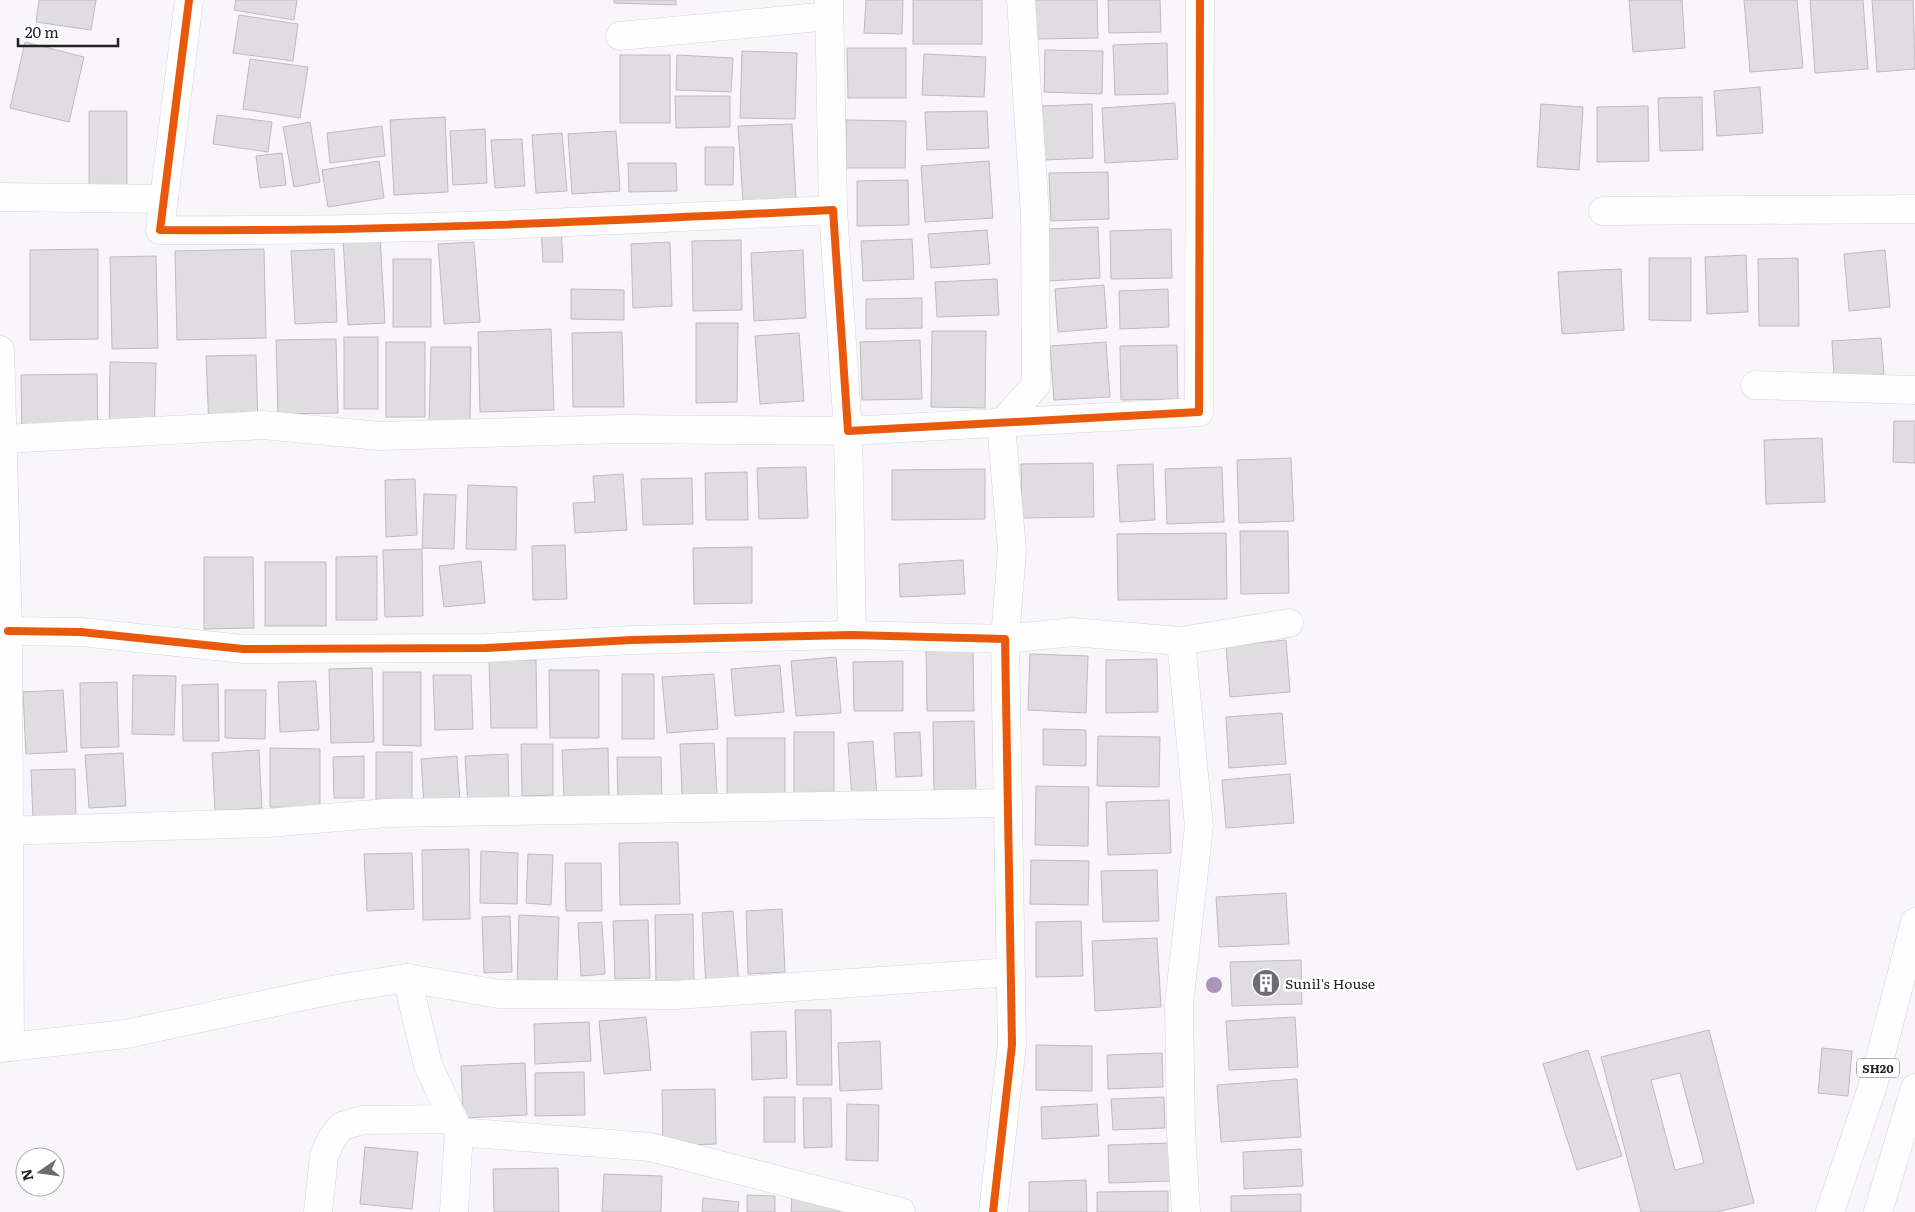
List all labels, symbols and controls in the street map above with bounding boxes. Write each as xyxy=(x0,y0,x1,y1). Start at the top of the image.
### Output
scale bar xyxy=(18,15,118,47)
text: 20 m xyxy=(25,20,59,43)
building icon: Sunil's House xyxy=(1251,968,1281,998)
place label: Sunil's House xyxy=(1285,973,1375,993)
road number: SH20 xyxy=(1857,1058,1899,1078)
north arrow xyxy=(15,1147,65,1197)
text: N xyxy=(15,1167,37,1183)

